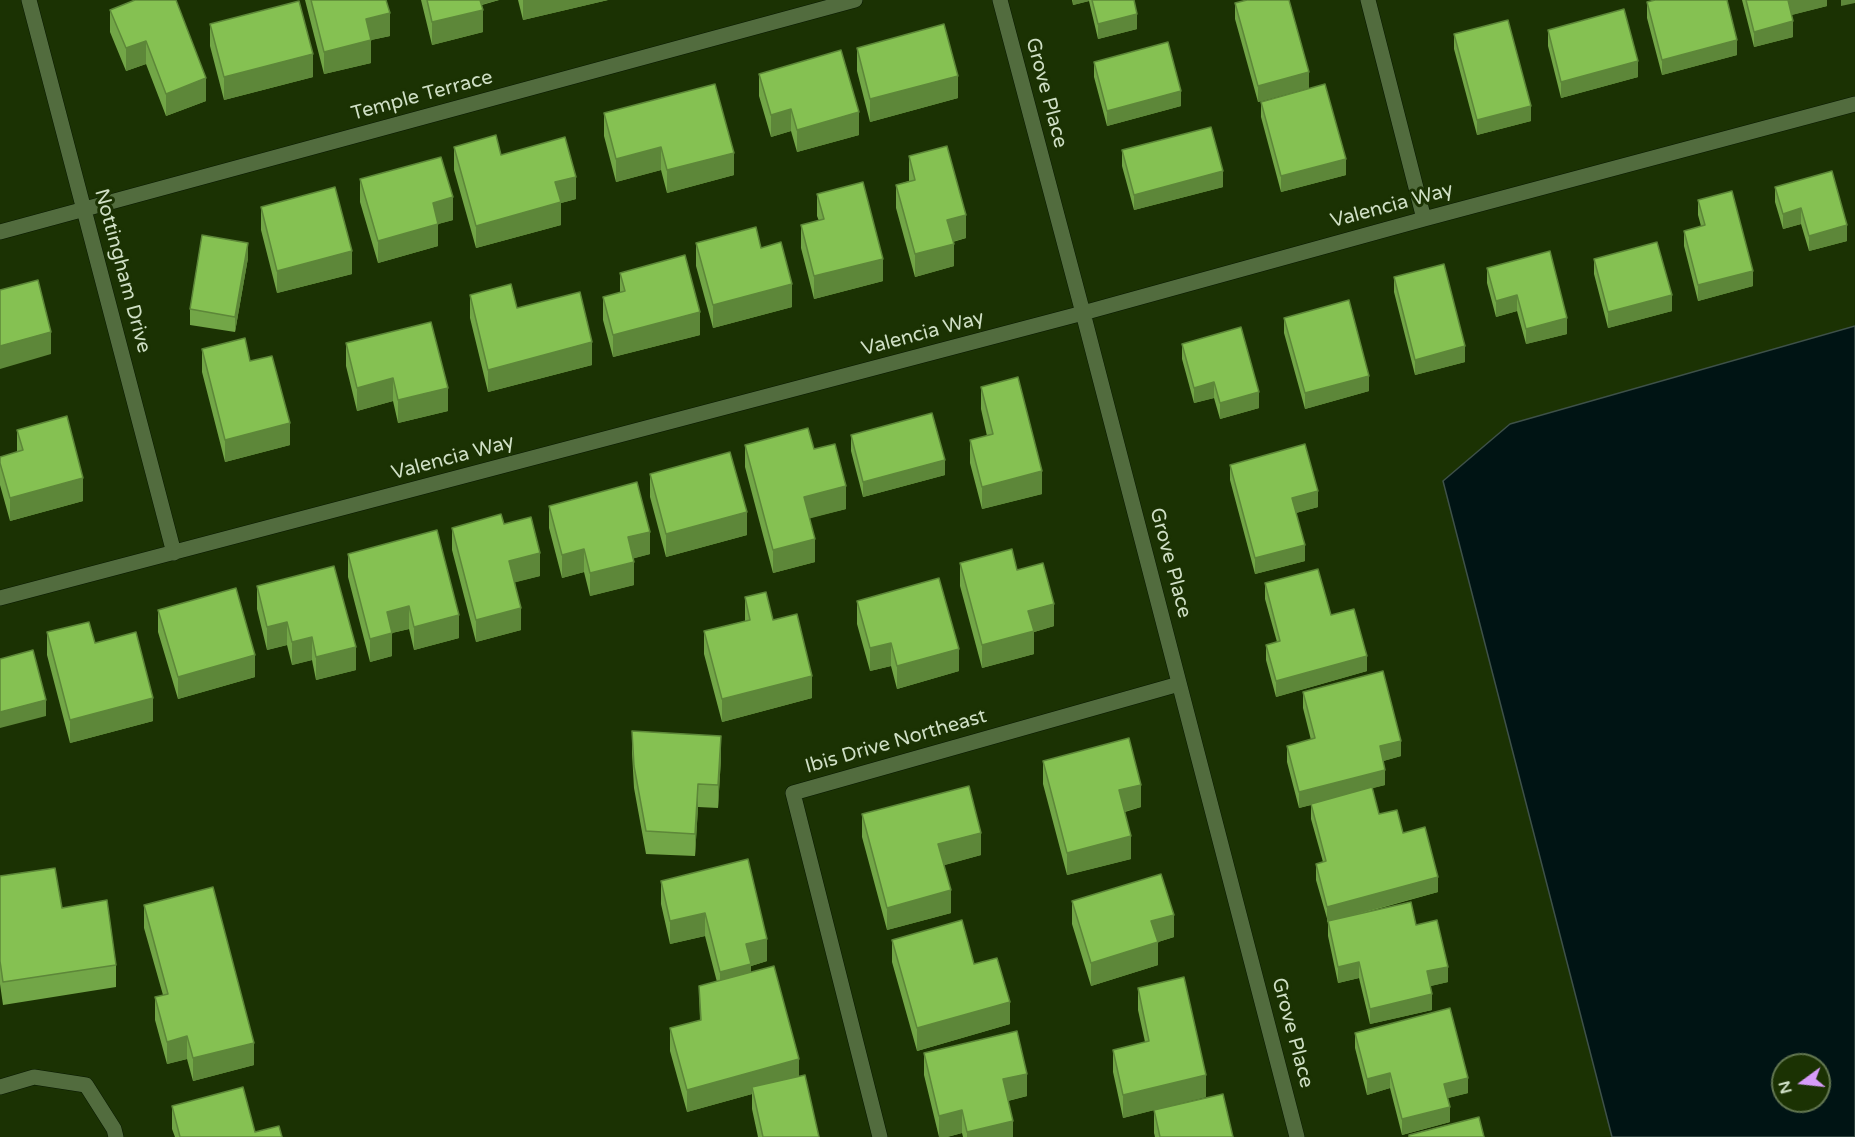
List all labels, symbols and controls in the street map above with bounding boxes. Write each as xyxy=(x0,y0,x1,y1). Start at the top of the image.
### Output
street label: Grove Place xyxy=(1020,35,1072,151)
street label: Temple Terrace xyxy=(349,66,495,126)
street label: Valencia Way xyxy=(1328,178,1456,234)
street label: Nottingham Drive xyxy=(89,186,155,356)
street label: Valencia Way xyxy=(859,306,987,362)
street label: Valencia Way xyxy=(389,430,517,486)
street label: Grove Place xyxy=(1144,505,1196,621)
street label: Ibis Drive Northeast xyxy=(803,705,989,779)
street label: Grove Place xyxy=(1266,975,1318,1091)
north arrow xyxy=(1771,1053,1831,1113)
text: N xyxy=(1774,1078,1797,1096)

